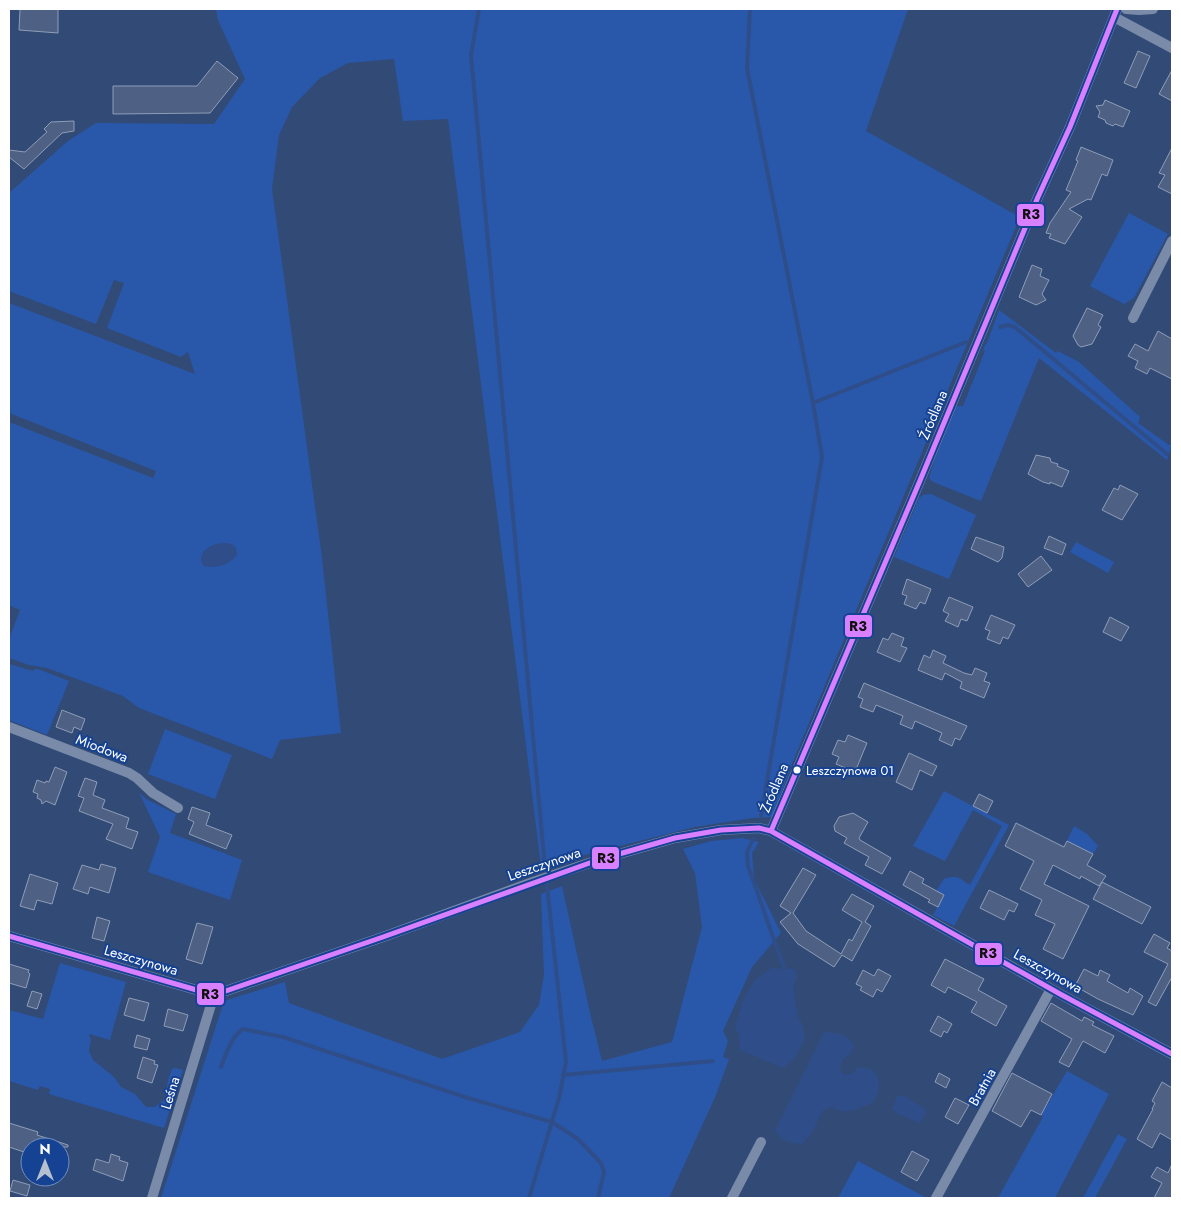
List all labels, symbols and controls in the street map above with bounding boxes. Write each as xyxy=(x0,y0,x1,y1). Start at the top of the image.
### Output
line badge: R3 xyxy=(1016,203,1045,227)
text: R3 xyxy=(1022,204,1040,224)
street label: Źródlana xyxy=(914,387,952,443)
line badge: R3 xyxy=(844,614,873,638)
text: R3 xyxy=(849,616,867,636)
street label: Miodowa xyxy=(73,729,131,767)
street label: Źródlana xyxy=(755,760,793,816)
place label: Leszczynowa 01 xyxy=(806,761,894,780)
marker: Leszczynowa 01 xyxy=(792,765,802,775)
street label: Leszczynowa xyxy=(505,842,583,886)
line badge: R3 xyxy=(591,846,620,870)
text: R3 xyxy=(597,848,615,868)
street label: Leszczynowa xyxy=(102,940,180,980)
line badge: R3 xyxy=(974,942,1003,966)
text: R3 xyxy=(979,943,997,963)
street label: Leszczynowa xyxy=(1010,944,1086,998)
line badge: R3 xyxy=(196,982,225,1006)
text: R3 xyxy=(201,984,219,1004)
street label: Bratnia xyxy=(963,1064,1001,1110)
street label: Leśna xyxy=(156,1074,184,1112)
north arrow xyxy=(20,1137,70,1187)
text: N xyxy=(39,1139,51,1159)

